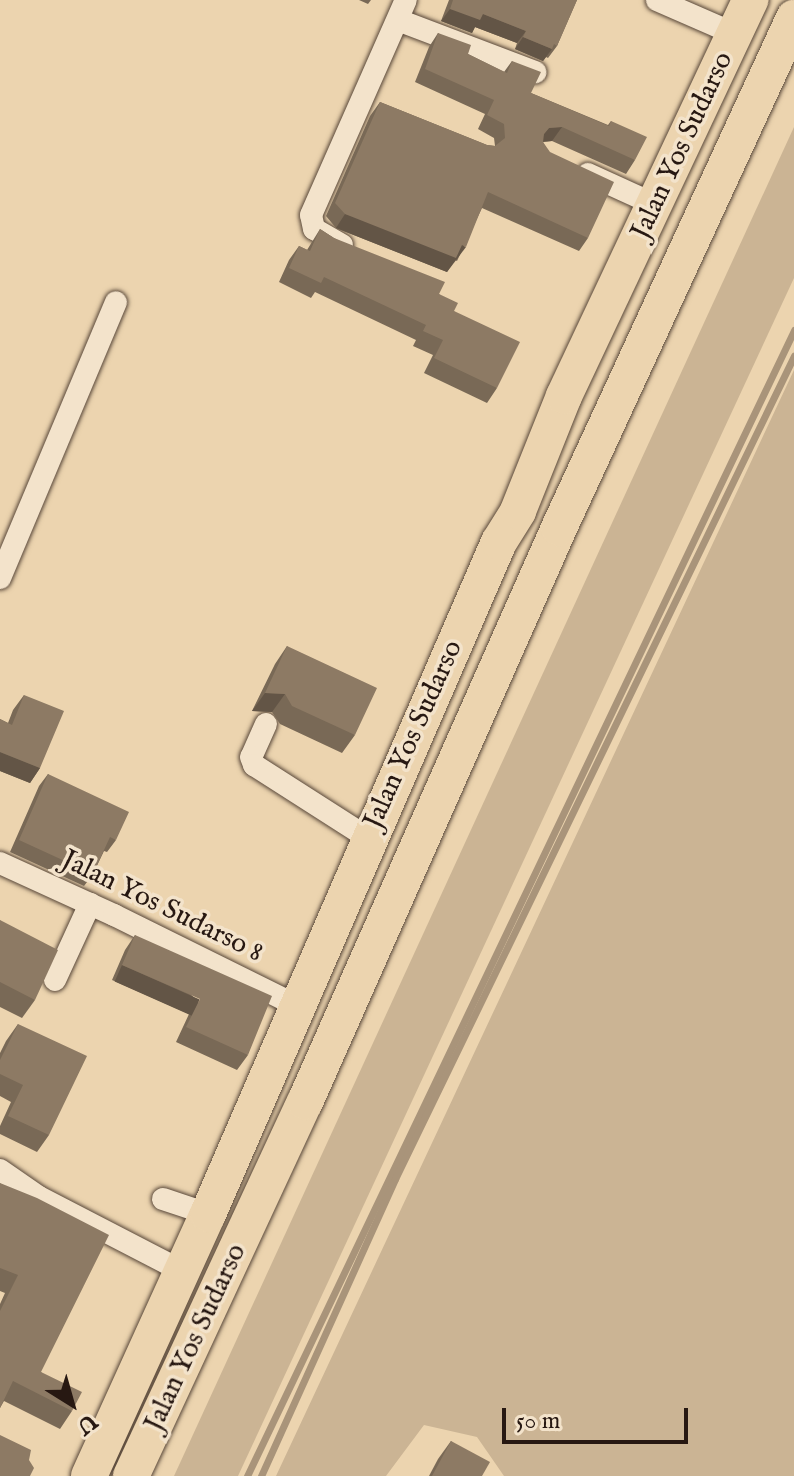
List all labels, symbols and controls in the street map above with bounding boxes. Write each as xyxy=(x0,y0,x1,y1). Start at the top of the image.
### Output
street label: Jalan Yos Sudarso xyxy=(625,47,741,245)
street label: Jalan Yos Sudarso xyxy=(357,635,471,835)
street label: Jalan Yos Sudarso 8 xyxy=(56,844,268,970)
street label: Jalan Yos Sudarso xyxy=(138,1239,254,1437)
north arrow xyxy=(32,1364,112,1444)
scale bar xyxy=(506,1392,692,1442)
text: U xyxy=(71,1406,102,1440)
text: 50 m xyxy=(516,1406,560,1437)

